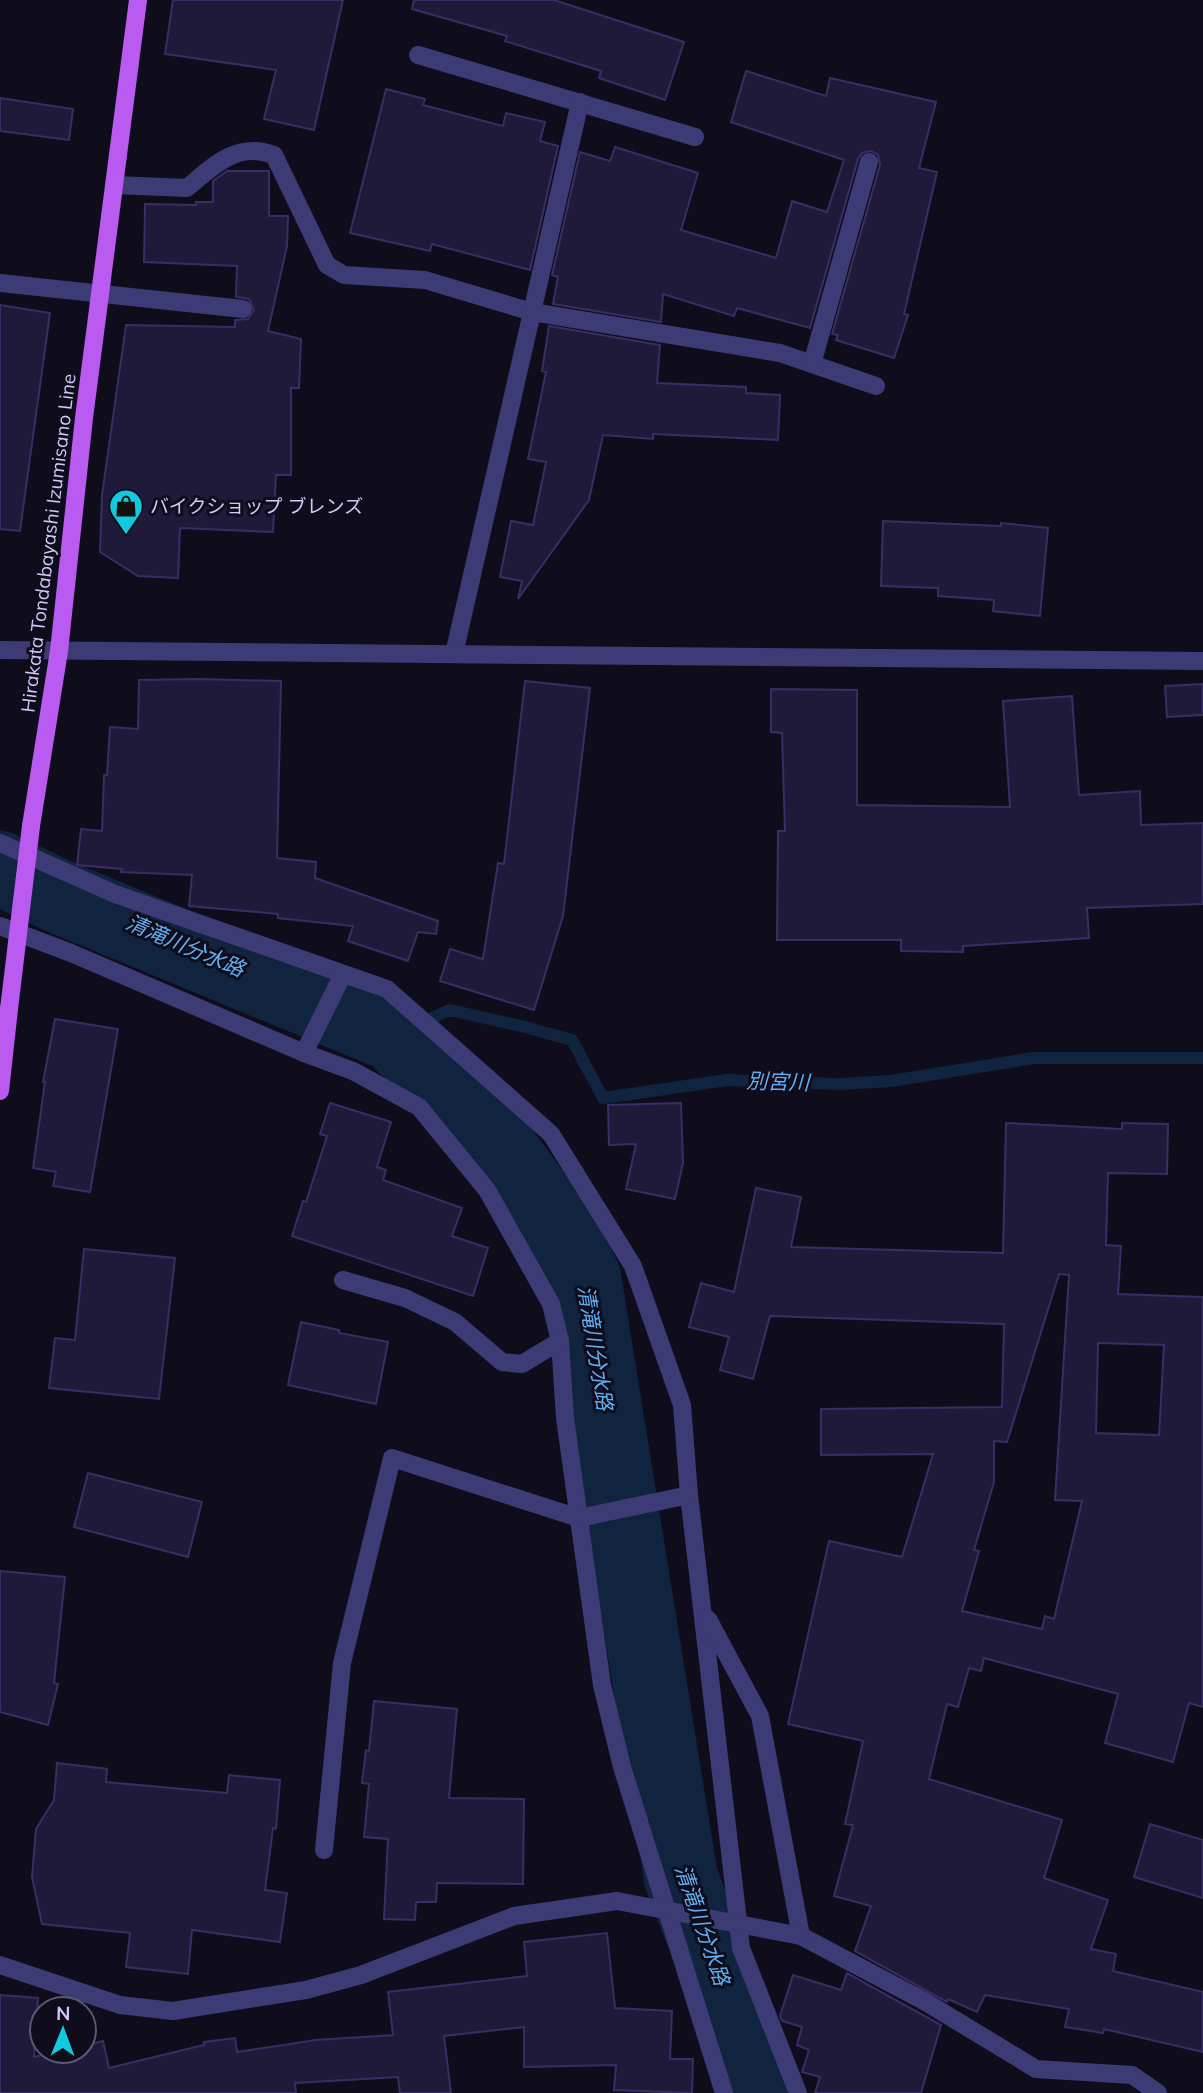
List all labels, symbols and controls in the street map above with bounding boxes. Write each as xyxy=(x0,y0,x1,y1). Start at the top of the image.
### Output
street label: Hirakata Tondabayashi Izumisano Line xyxy=(15,372,81,714)
shop icon: バイクショップ ブレンズ xyxy=(107,487,145,536)
place label: バイクショップ ブレンズ xyxy=(150,494,363,518)
water label: 清滝川分水路 xyxy=(122,908,250,982)
water label: 別宮川 xyxy=(746,1067,812,1095)
water label: 清滝川分水路 xyxy=(573,1284,619,1414)
water label: 清滝川分水路 xyxy=(670,1861,736,1990)
north arrow xyxy=(28,1995,98,2065)
text: N xyxy=(56,2001,71,2025)

